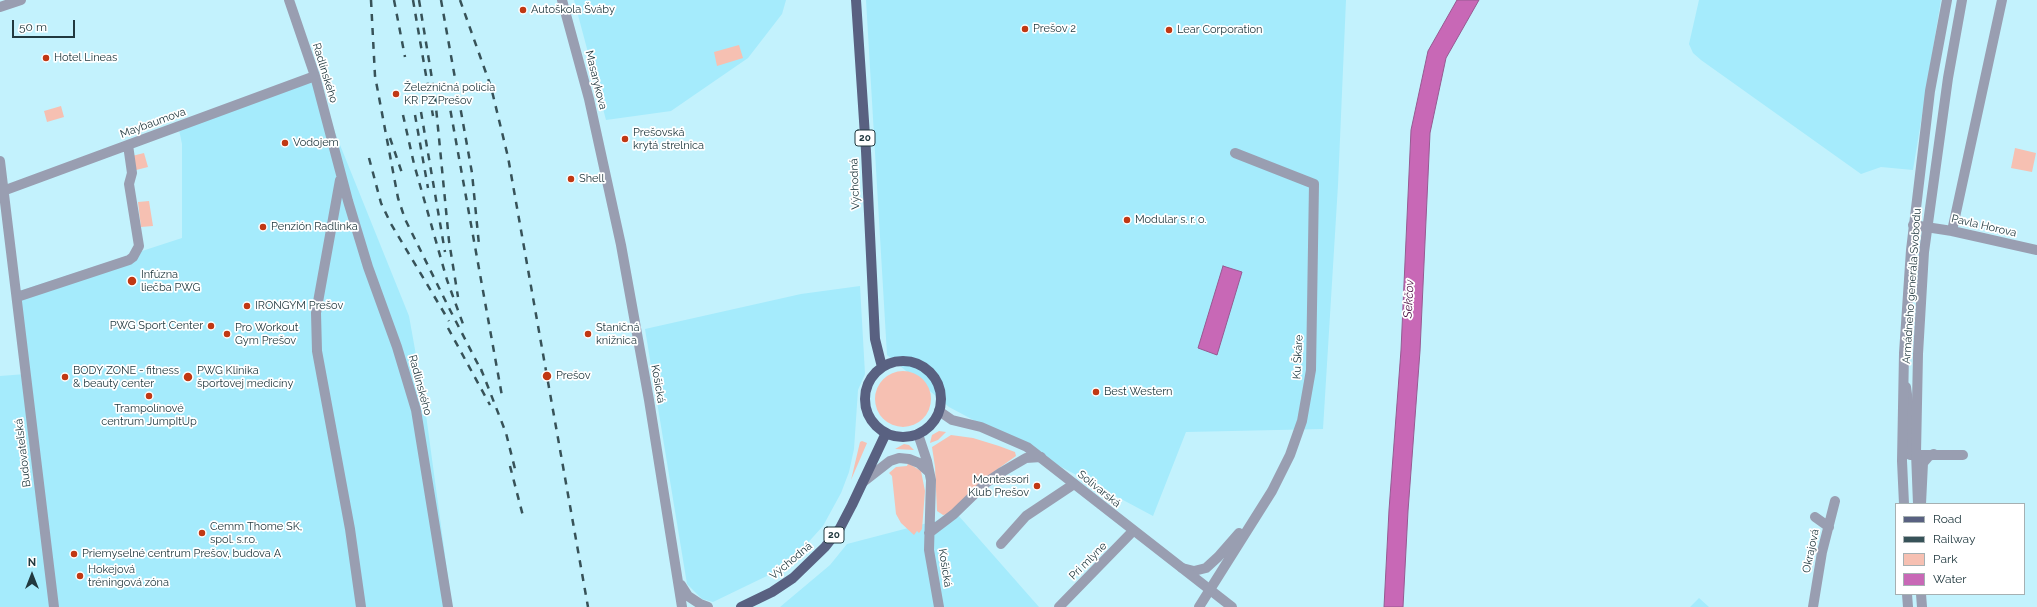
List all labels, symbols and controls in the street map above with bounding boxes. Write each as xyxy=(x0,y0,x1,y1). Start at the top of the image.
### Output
place label: Autoškola Šváby xyxy=(531,3,615,17)
marker: Autoškola Šváby xyxy=(518,5,528,15)
scale bar xyxy=(14,12,77,38)
text: 50 m xyxy=(19,20,47,34)
place label: Prešov 2 xyxy=(1033,22,1076,36)
place label: Lear Corporation xyxy=(1177,23,1263,37)
marker: Prešov 2 xyxy=(1020,24,1030,34)
marker: Lear Corporation xyxy=(1164,25,1174,35)
street label: Radlinského xyxy=(310,41,340,105)
street label: Masarykova xyxy=(582,49,610,111)
place label: Hotel Lineas xyxy=(54,51,117,65)
marker: Hotel Lineas xyxy=(41,53,51,63)
place label: Železničná polícia KR PZ Prešov xyxy=(404,81,495,107)
marker: Železničná polícia KR PZ Prešov xyxy=(391,89,401,99)
street label: Maybaumova xyxy=(118,105,188,141)
place label: Prešovská krytá strelnica xyxy=(633,126,704,152)
road number: 20 xyxy=(855,130,875,146)
marker: Prešovská krytá strelnica xyxy=(620,134,630,144)
place label: Vodojem xyxy=(293,136,339,150)
marker: Vodojem xyxy=(280,138,290,148)
street label: Východná xyxy=(848,158,862,210)
place label: Shell xyxy=(579,172,605,186)
marker: Shell xyxy=(566,174,576,184)
street label: Armádneho generála Svobodu xyxy=(1900,208,1924,364)
street label: Pavla Horova xyxy=(1950,212,2018,240)
place label: Modular s. r. o. xyxy=(1135,213,1206,227)
marker: Modular s. r. o. xyxy=(1122,215,1132,225)
place label: Penzión Radlinka xyxy=(271,220,358,234)
marker: Penzión Radlinka xyxy=(258,222,268,232)
place label: Infúzna liečba PWG xyxy=(141,268,200,294)
marker: Infúzna liečba PWG xyxy=(126,275,138,287)
water label: Sekčov xyxy=(1401,279,1417,319)
place label: IRONGYM Prešov xyxy=(255,299,343,313)
marker: IRONGYM Prešov xyxy=(242,301,252,311)
place label: PWG Sport Center xyxy=(110,319,203,333)
marker: PWG Sport Center xyxy=(206,321,216,331)
place label: Pro Workout Gym Prešov xyxy=(235,321,298,347)
place label: Staničná knižnica xyxy=(596,321,640,347)
marker: Pro Workout Gym Prešov xyxy=(222,329,232,339)
marker: Staničná knižnica xyxy=(583,329,593,339)
street label: Ku Škáre xyxy=(1290,334,1306,380)
street label: Radlinského xyxy=(406,353,434,417)
place label: BODY ZONE - fitness & beauty center xyxy=(73,364,179,390)
place label: PWG Klinika športovej medicíny xyxy=(197,364,293,390)
street label: Košická xyxy=(648,364,668,404)
place label: Prešov xyxy=(556,369,591,383)
marker: Prešov xyxy=(541,370,553,382)
marker: PWG Klinika športovej medicíny xyxy=(182,371,194,383)
marker: BODY ZONE - fitness & beauty center xyxy=(60,372,70,382)
place label: Best Western xyxy=(1104,385,1172,399)
marker: Best Western xyxy=(1091,387,1101,397)
marker: Trampolínové centrum JumpItUp xyxy=(144,391,154,401)
place label: Trampolínové centrum JumpItUp xyxy=(101,402,197,428)
street label: Budovateľská xyxy=(12,418,34,488)
street label: Solivarská xyxy=(1075,468,1123,510)
place label: Montessori Klub Prešov xyxy=(968,473,1029,499)
marker: Montessori Klub Prešov xyxy=(1032,481,1042,491)
legend xyxy=(1895,503,2025,595)
text: Road xyxy=(1933,512,1962,526)
place label: Cemm Thome SK, spol. s.r.o. xyxy=(210,520,302,546)
road number: 20 xyxy=(824,527,844,543)
marker: Cemm Thome SK, spol. s.r.o. xyxy=(197,528,207,538)
street label: Okrajová xyxy=(1800,528,1822,574)
text: Railway xyxy=(1933,532,1975,546)
street label: Východná xyxy=(767,539,815,583)
street label: Pri mlyne xyxy=(1066,539,1110,583)
place label: Priemyselné centrum Prešov, budova A xyxy=(82,547,281,561)
street label: Košická xyxy=(935,548,955,588)
marker: Priemyselné centrum Prešov, budova A xyxy=(69,549,79,559)
text: Park xyxy=(1933,552,1958,566)
north arrow xyxy=(12,555,52,595)
text: N xyxy=(28,556,36,569)
place label: Hokejová tréningová zóna xyxy=(88,563,169,589)
marker: Hokejová tréningová zóna xyxy=(75,571,85,581)
text: Water xyxy=(1933,572,1967,586)

